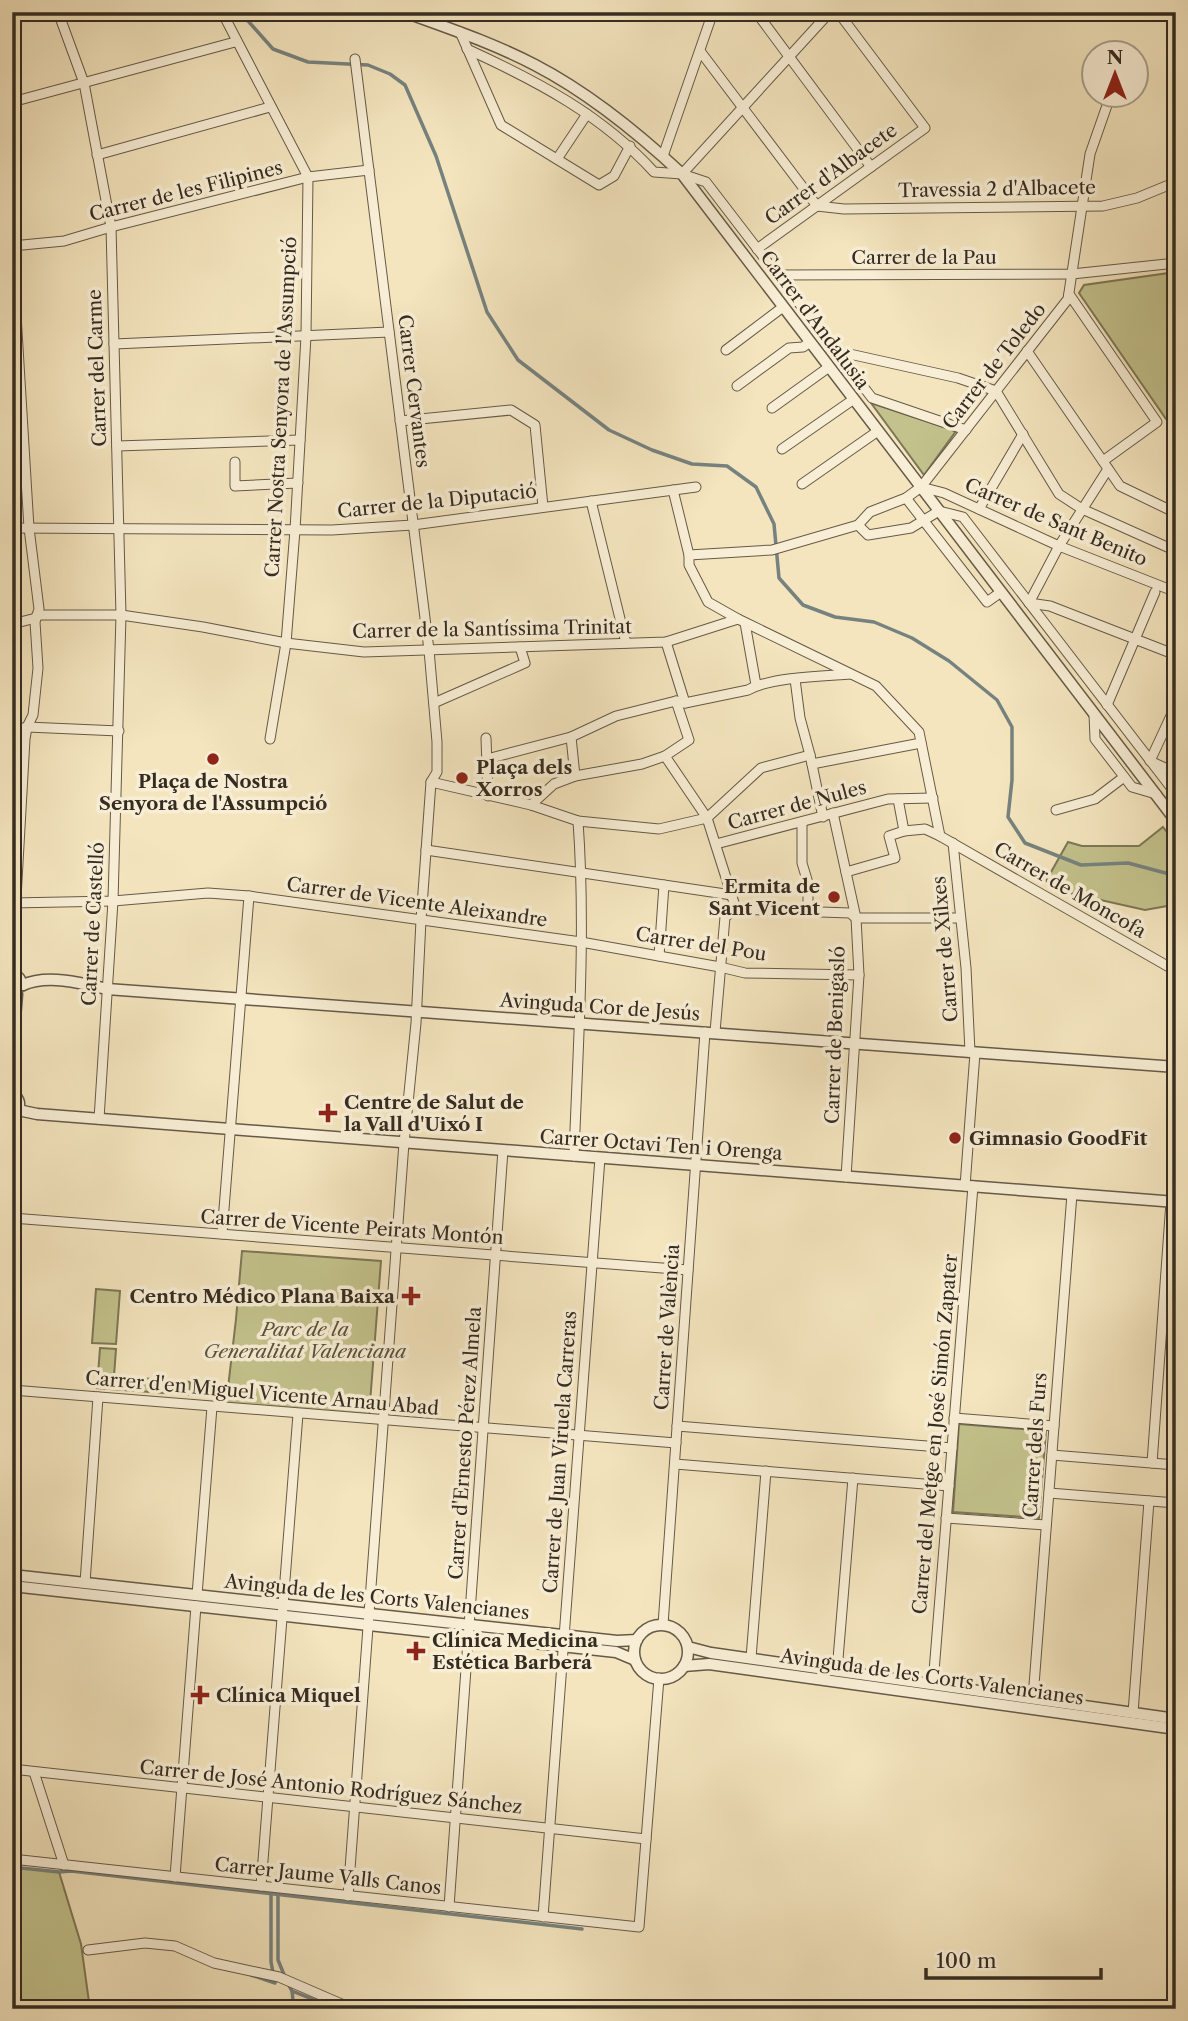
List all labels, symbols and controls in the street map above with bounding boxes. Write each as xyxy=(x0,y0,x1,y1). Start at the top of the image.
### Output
north arrow xyxy=(1080,38,1150,108)
text: N xyxy=(1107,46,1123,69)
street label: Carrer d'Albacete xyxy=(761,118,901,230)
street label: Carrer de les Filipines xyxy=(87,156,285,226)
street label: Travessia 2 d'Albacete xyxy=(898,176,1096,202)
street label: Carrer Nostra Senyora de l'Assumpció xyxy=(261,236,301,578)
street label: Carrer d'Andalusia xyxy=(755,246,875,394)
street label: Carrer de la Pau xyxy=(851,246,997,269)
street label: Carrer del Carme xyxy=(83,289,111,447)
street label: Carrer de Toledo xyxy=(938,298,1050,434)
street label: Carrer Cervantes xyxy=(393,313,435,469)
street label: Carrer de Sant Benito xyxy=(961,473,1151,571)
street label: Carrer de la Diputació xyxy=(336,479,538,523)
street label: Carrer de la Santíssima Trinitat xyxy=(352,615,632,643)
marker: Plaça de Nostra Senyora de l'Assumpció xyxy=(205,751,221,767)
place label: Plaça dels Xorros xyxy=(475,756,572,801)
place label: Plaça de Nostra Senyora de l'Assumpció xyxy=(99,770,327,815)
marker: Plaça dels Xorros xyxy=(454,770,470,786)
street label: Carrer de Nules xyxy=(725,775,869,835)
street label: Carrer de Moncofa xyxy=(990,837,1150,943)
street label: Carrer de Castelló xyxy=(77,841,109,1007)
street label: Carrer de Vicente Aleixandre xyxy=(285,872,549,932)
place label: Ermita de Sant Vicent xyxy=(709,875,820,920)
street label: Carrer de Xilxes xyxy=(927,875,963,1023)
marker: Ermita de Sant Vicent xyxy=(826,889,842,905)
street label: Carrer del Pou xyxy=(634,922,768,966)
street label: Carrer de Benigasló xyxy=(820,946,850,1124)
street label: Avinguda Cor de Jesús xyxy=(498,988,701,1025)
place label: Centre de Salut de la Vall d'Uixó I xyxy=(344,1091,524,1136)
marker: Centre de Salut de la Vall d'Uixó I xyxy=(318,1103,338,1123)
street label: Carrer Octavi Ten i Orenga xyxy=(539,1125,783,1165)
place label: Gimnasio GoodFit xyxy=(969,1127,1148,1150)
marker: Gimnasio GoodFit xyxy=(947,1130,963,1146)
street label: Carrer de Vicente Peirats Montón xyxy=(200,1205,504,1249)
street label: Carrer de València xyxy=(650,1243,684,1411)
street label: Carrer del Metge en José Simón Zapater xyxy=(908,1253,962,1615)
place label: Centro Médico Plana Baixa xyxy=(129,1285,396,1308)
marker: Centro Médico Plana Baixa xyxy=(401,1286,421,1306)
street label: Carrer d'Ernesto Pérez Almela xyxy=(444,1306,486,1580)
street label: Carrer de Juan Viruela Carreras xyxy=(539,1310,581,1594)
park label: Parc de la Generalitat Valenciana xyxy=(204,1318,407,1363)
street label: Carrer d'en Miguel Vicente Arnau Abad xyxy=(84,1366,440,1420)
street label: Carrer dels Furs xyxy=(1018,1372,1052,1518)
street label: Avinguda de les Corts Valencianes xyxy=(222,1569,531,1624)
place label: Clínica Medicina Estética Barberá xyxy=(432,1629,599,1674)
marker: Clínica Medicina Estética Barberá xyxy=(406,1641,426,1661)
street label: Avinguda de les Corts Valencianes xyxy=(778,1644,1085,1710)
place label: Clínica Miquel xyxy=(216,1684,361,1707)
marker: Clínica Miquel xyxy=(190,1685,210,1705)
street label: Carrer de José Antonio Rodríguez Sánchez xyxy=(139,1755,523,1819)
street label: Carrer Jaume Valls Canos xyxy=(214,1853,442,1899)
scale bar xyxy=(926,1937,1100,1981)
text: 100 m xyxy=(936,1948,997,1973)

